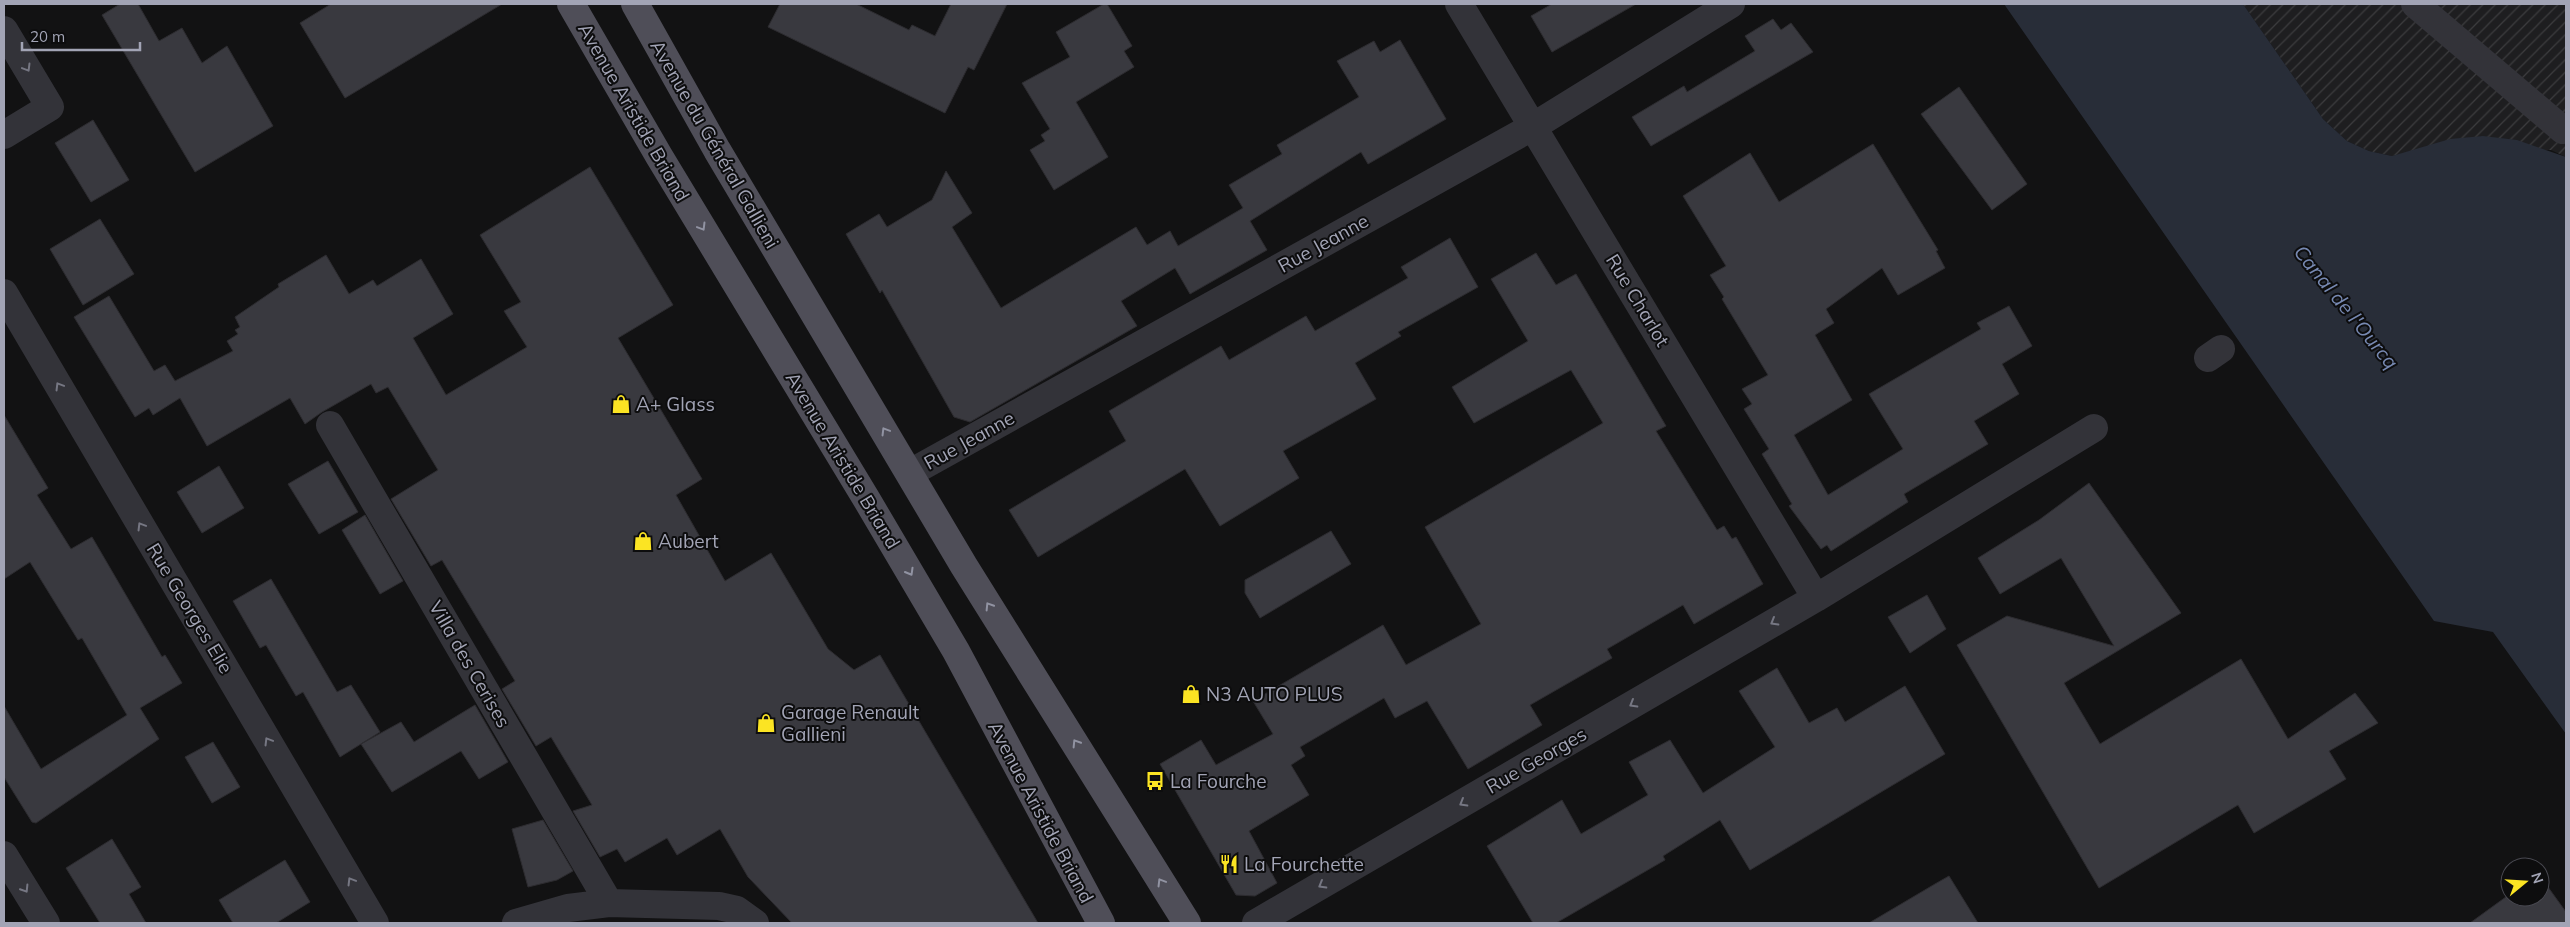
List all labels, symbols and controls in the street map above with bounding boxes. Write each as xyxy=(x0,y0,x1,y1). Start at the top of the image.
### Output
street label: Avenue Aristide Briand xyxy=(573,19,695,205)
scale bar xyxy=(22,20,140,52)
text: 20 m xyxy=(30,27,65,46)
street label: Avenue du Général Gallieni xyxy=(645,36,785,252)
one-way arrow xyxy=(20,63,30,72)
street label: Rue Jeanne xyxy=(1273,208,1373,278)
one-way arrow xyxy=(695,221,705,230)
water label: Canal de l'Ourcq xyxy=(2289,240,2404,374)
street label: Rue Charlot xyxy=(1601,249,1675,351)
street label: Avenue Aristide Briand xyxy=(781,367,905,553)
one-way arrow xyxy=(55,382,65,391)
place label: A+ Glass xyxy=(636,392,715,416)
shop icon: A+ Glass xyxy=(610,393,632,415)
street label: Rue Jeanne xyxy=(919,405,1019,475)
one-way arrow xyxy=(881,428,891,437)
one-way arrow xyxy=(138,522,148,531)
place label: Aubert xyxy=(658,529,719,553)
shop icon: Aubert xyxy=(632,530,654,552)
street label: Rue Georges Elie xyxy=(142,538,238,678)
one-way arrow xyxy=(903,567,913,576)
street label: Villa des Cerises xyxy=(424,596,516,732)
one-way arrow xyxy=(986,603,995,612)
one-way arrow xyxy=(1770,616,1779,626)
place label: N3 AUTO PLUS xyxy=(1206,682,1343,706)
shop icon: N3 AUTO PLUS xyxy=(1180,683,1202,705)
one-way arrow xyxy=(1630,697,1639,707)
place label: Garage Renault Gallieni xyxy=(781,700,920,746)
shop icon: Garage Renault Gallieni xyxy=(755,712,777,734)
street label: Avenue Aristide Briand xyxy=(983,717,1099,907)
street label: Rue Georges xyxy=(1481,721,1591,799)
one-way arrow xyxy=(265,738,275,747)
one-way arrow xyxy=(1073,740,1082,749)
place label: La Fourche xyxy=(1170,769,1267,793)
bus stop icon: La Fourche xyxy=(1144,770,1166,792)
one-way arrow xyxy=(1459,797,1468,807)
place label: La Fourchette xyxy=(1244,852,1364,876)
restaurant icon: La Fourchette xyxy=(1218,853,1240,875)
north arrow xyxy=(2500,857,2550,907)
text: N xyxy=(2527,870,2548,886)
one-way arrow xyxy=(347,878,357,887)
one-way arrow xyxy=(1158,878,1168,887)
one-way arrow xyxy=(1319,878,1328,888)
one-way arrow xyxy=(19,884,28,893)

